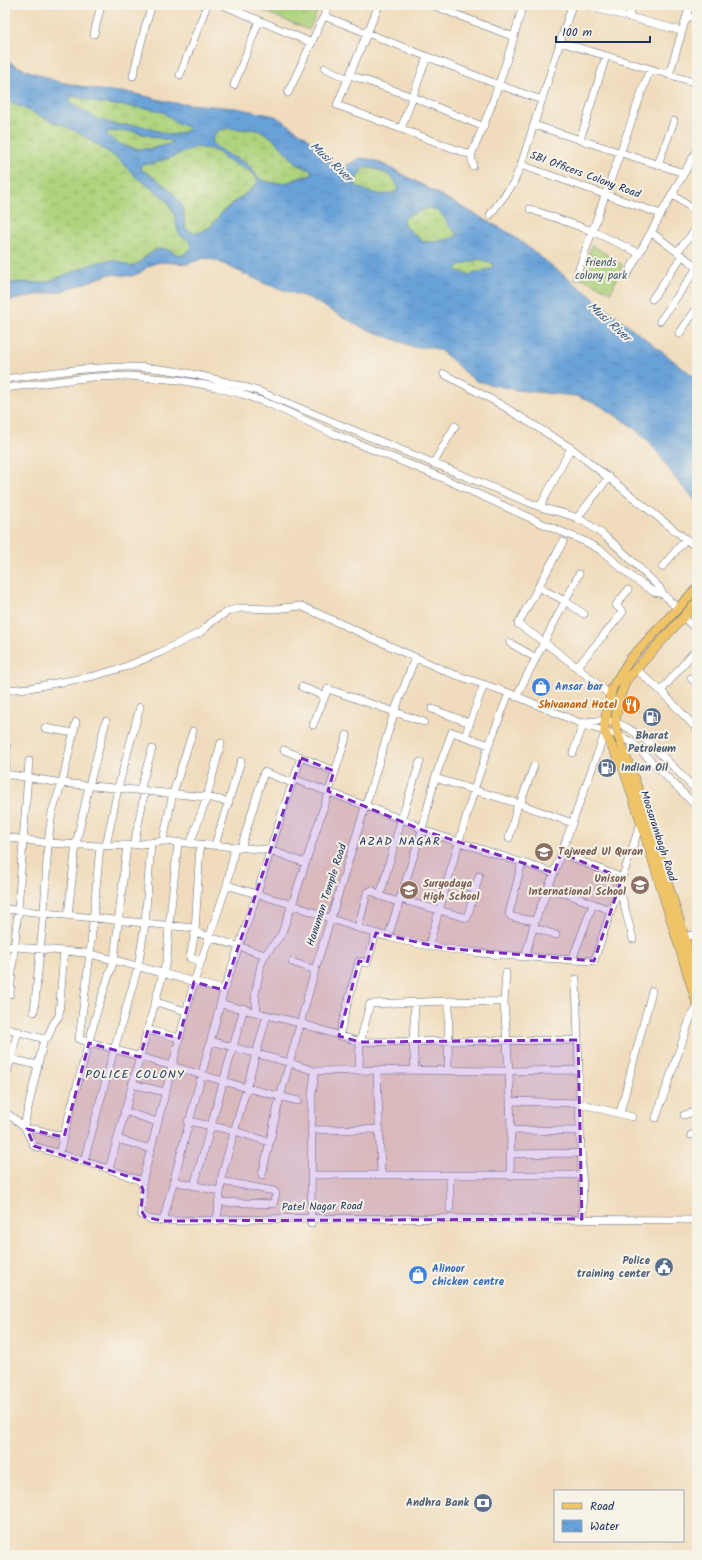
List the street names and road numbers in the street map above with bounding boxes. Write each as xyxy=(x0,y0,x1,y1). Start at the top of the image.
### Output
street label: SBI Officers Colony Road xyxy=(527,147,643,204)
street label: Moosarambagh Road xyxy=(635,788,681,884)
street label: Hanuman Temple Road xyxy=(302,841,352,949)
street label: Patel Nagar Road xyxy=(282,1197,363,1217)

